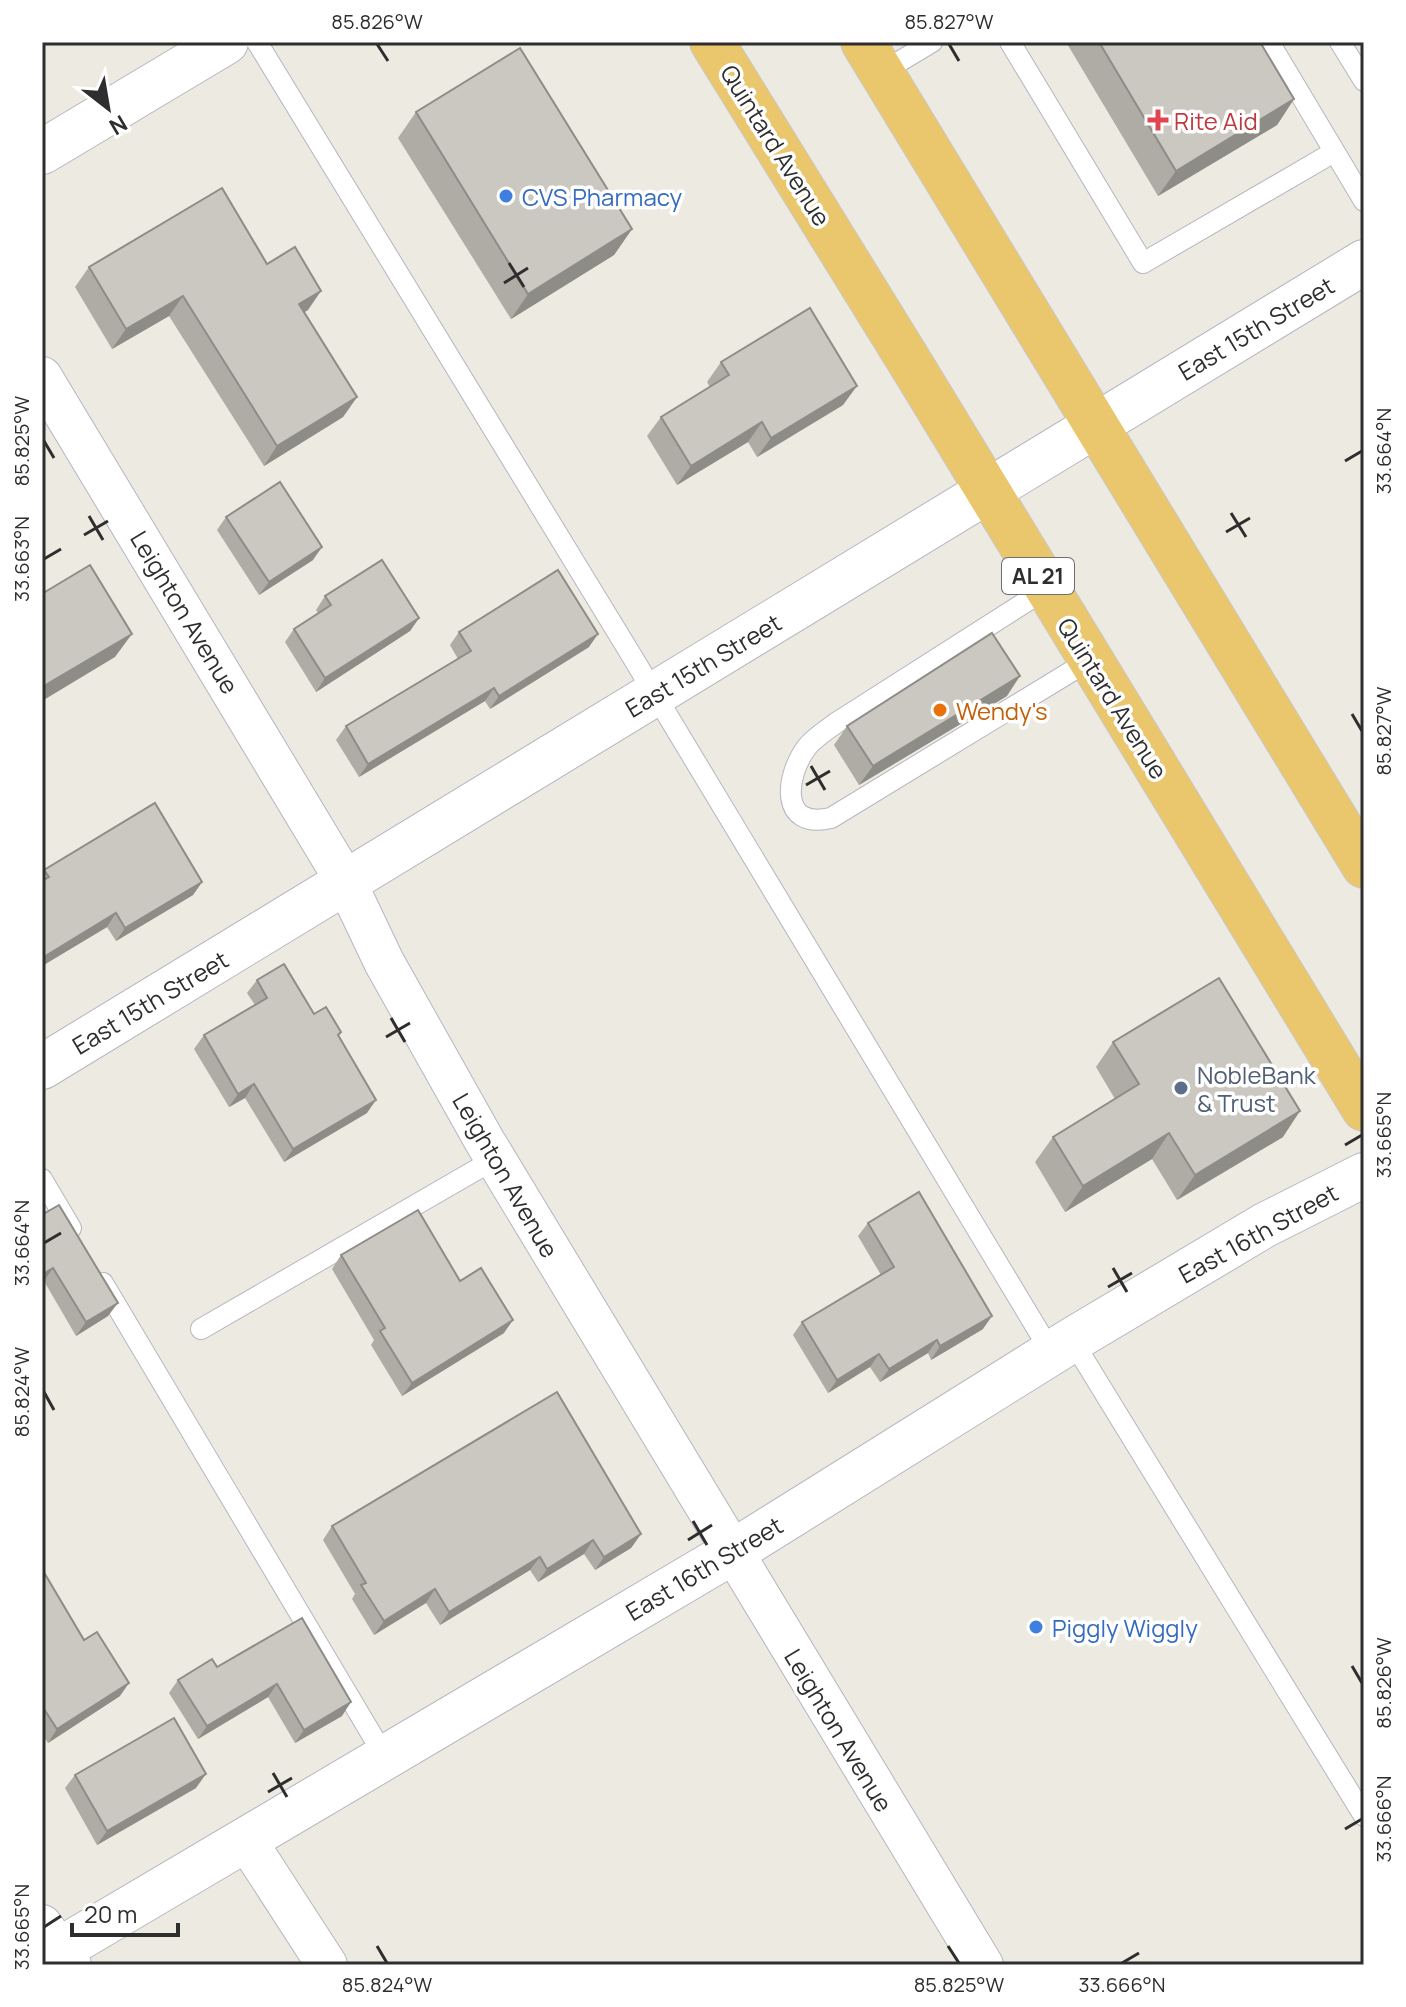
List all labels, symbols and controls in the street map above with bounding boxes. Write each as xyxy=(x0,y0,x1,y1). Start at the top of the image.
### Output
text: 85.826°W xyxy=(331,8,423,35)
text: 85.827°W xyxy=(905,8,994,35)
street label: Quintard Avenue xyxy=(713,58,839,232)
north arrow xyxy=(68,68,148,148)
place label: Rite Aid xyxy=(1174,104,1258,137)
text: N xyxy=(104,108,133,142)
marker: Rite Aid xyxy=(1149,111,1167,129)
place label: CVS Pharmacy xyxy=(522,180,683,213)
marker: CVS Pharmacy xyxy=(497,187,515,205)
street label: East 15th Street xyxy=(1172,268,1340,388)
text: 85.825°W xyxy=(8,395,35,486)
text: 33.664°N xyxy=(1370,408,1397,494)
text: 33.663°N xyxy=(8,516,35,602)
street label: Leighton Avenue xyxy=(123,524,247,700)
road number: AL 21 xyxy=(1002,558,1074,594)
street label: East 15th Street xyxy=(619,605,787,725)
street label: Quintard Avenue xyxy=(1050,611,1176,785)
text: 85.827°W xyxy=(1370,686,1397,776)
place label: Wendy's xyxy=(956,694,1048,727)
marker: Wendy's xyxy=(931,701,949,719)
street label: East 15th Street xyxy=(66,942,234,1062)
place label: NobleBank & Trust xyxy=(1197,1058,1317,1119)
marker: NobleBank & Trust xyxy=(1172,1079,1190,1097)
street label: Leighton Avenue xyxy=(445,1087,567,1263)
text: 33.665°N xyxy=(1370,1092,1397,1178)
street label: East 16th Street xyxy=(1172,1176,1344,1290)
text: 33.664°N xyxy=(8,1200,35,1286)
text: 85.824°W xyxy=(8,1347,35,1437)
street label: East 16th Street xyxy=(619,1508,789,1628)
place label: Piggly Wiggly xyxy=(1052,1611,1198,1644)
marker: Piggly Wiggly xyxy=(1027,1618,1045,1636)
text: 85.826°W xyxy=(1370,1637,1397,1729)
street label: Leighton Avenue xyxy=(777,1642,901,1818)
text: 33.666°N xyxy=(1370,1775,1397,1863)
text: 33.665°N xyxy=(8,1884,35,1970)
scale bar xyxy=(72,1887,178,1937)
text: 20 m xyxy=(84,1897,137,1930)
text: 85.824°W xyxy=(342,1971,432,1998)
text: 85.825°W xyxy=(914,1971,1005,1998)
text: 33.666°N xyxy=(1078,1971,1166,1998)

